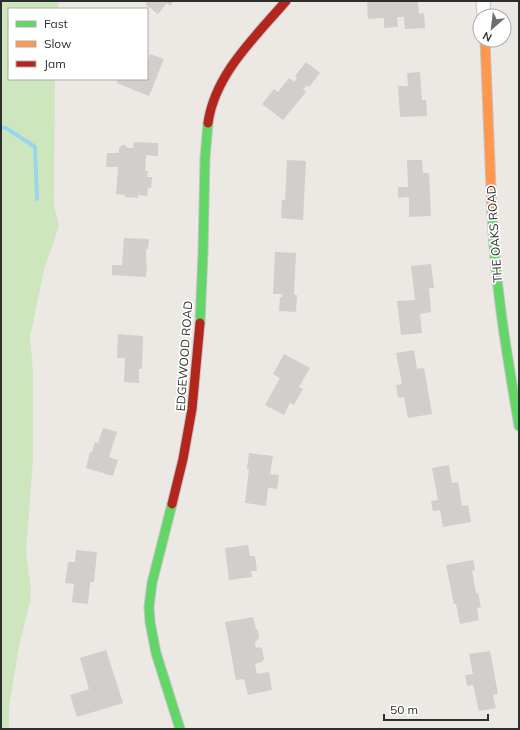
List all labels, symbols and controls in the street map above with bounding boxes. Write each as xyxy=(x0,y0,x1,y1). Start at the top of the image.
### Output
legend xyxy=(8,8,148,80)
north arrow xyxy=(472,8,512,48)
text: Fast xyxy=(44,16,68,31)
text: N xyxy=(480,29,494,45)
text: Slow xyxy=(44,36,72,51)
text: Jam xyxy=(44,56,66,71)
street label: THE OAKS ROAD xyxy=(483,185,505,283)
street label: EDGEWOOD ROAD xyxy=(173,300,195,412)
scale bar xyxy=(384,696,488,722)
text: 50 m xyxy=(390,702,418,717)

